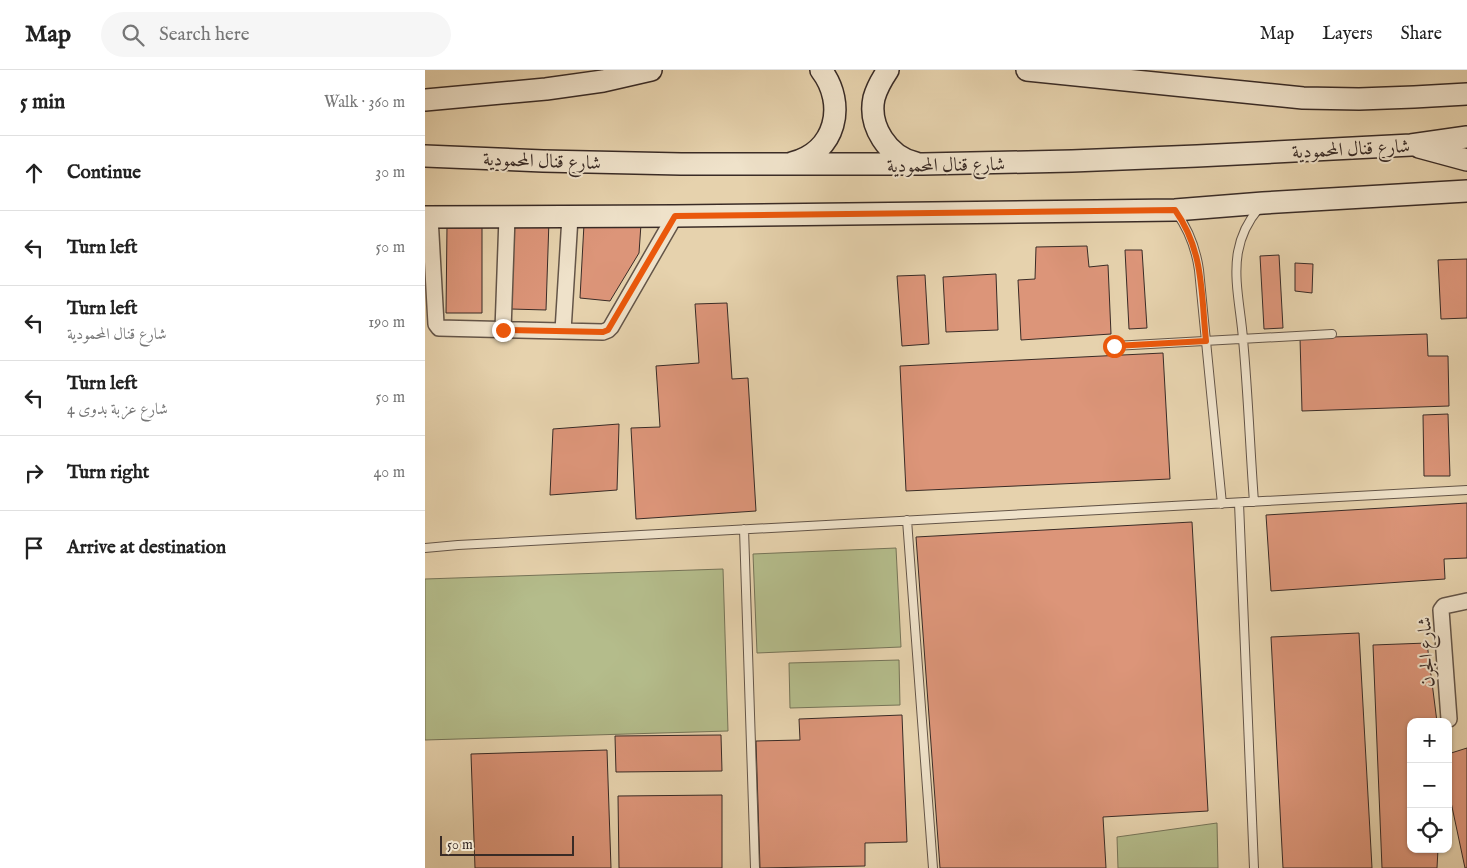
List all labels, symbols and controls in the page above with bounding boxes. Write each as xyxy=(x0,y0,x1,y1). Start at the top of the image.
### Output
search box xyxy=(101,12,451,57)
text: Map xyxy=(25,19,71,50)
icon: search xyxy=(119,21,147,49)
text: Search here xyxy=(159,23,250,47)
text: Map xyxy=(1260,23,1294,46)
text: Layers xyxy=(1322,23,1373,46)
text: Share xyxy=(1401,23,1442,46)
text: 5 min xyxy=(20,89,65,116)
text: Walk · 360 m xyxy=(324,93,405,113)
street label: شارع قنال المحمودية xyxy=(1291,135,1411,167)
street label: شارع قنال المحمودية xyxy=(482,148,601,178)
street label: شارع قنال المحمودية xyxy=(887,153,1005,181)
icon: ahead xyxy=(20,159,48,187)
text: Continue xyxy=(67,161,141,185)
text: 30 m xyxy=(375,163,405,183)
icon: left xyxy=(20,234,48,262)
text: Turn left xyxy=(67,236,138,260)
text: 50 m xyxy=(376,238,405,258)
text: Turn left xyxy=(67,297,138,321)
icon: left xyxy=(20,309,48,337)
text: 190 m xyxy=(368,313,405,333)
route end xyxy=(492,319,515,342)
text: شارع قنال المحمودية xyxy=(67,325,167,345)
route start xyxy=(1103,335,1126,358)
text: Turn left xyxy=(67,372,138,396)
icon: left xyxy=(20,384,48,412)
text: 50 m xyxy=(376,388,405,408)
text: شارع عزبة بدوى 4 xyxy=(67,400,168,420)
icon: right xyxy=(20,459,48,487)
text: Turn right xyxy=(67,461,149,485)
text: 40 m xyxy=(373,463,405,483)
icon: arrive xyxy=(20,534,48,562)
text: Arrive at destination xyxy=(67,536,226,560)
street label: شارع الجرن xyxy=(1413,616,1443,688)
map controls xyxy=(1407,718,1452,853)
button: + xyxy=(1407,718,1452,763)
button: − xyxy=(1407,763,1452,808)
button: locate xyxy=(1407,808,1452,853)
scale bar xyxy=(440,833,574,856)
text: 50 m xyxy=(447,836,473,854)

